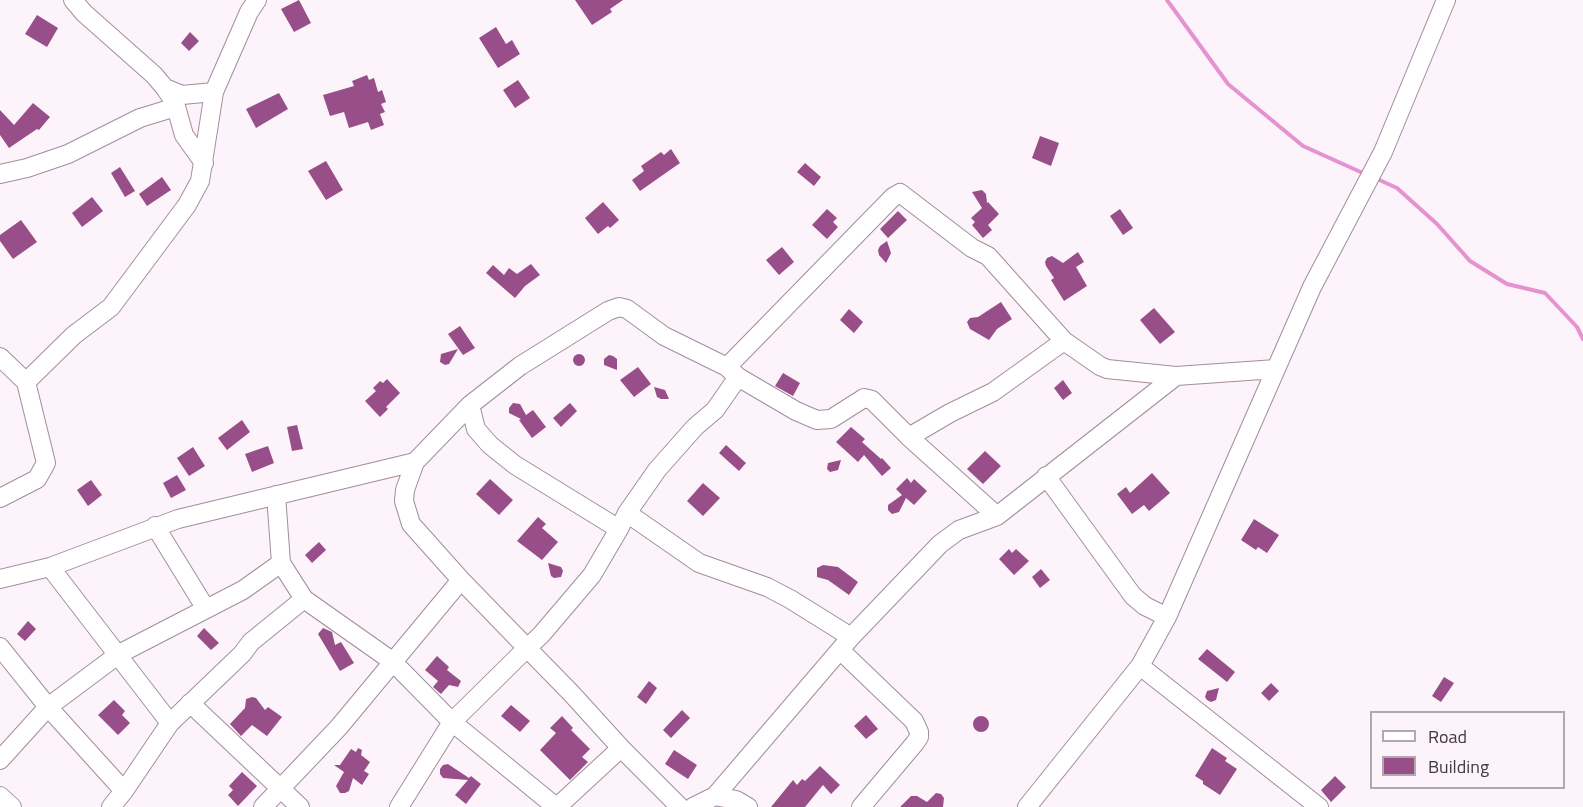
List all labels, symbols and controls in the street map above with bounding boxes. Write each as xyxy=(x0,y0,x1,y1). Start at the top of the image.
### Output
legend xyxy=(1370,711,1565,789)
text: Road xyxy=(1428,723,1467,750)
text: Building xyxy=(1428,753,1489,780)

